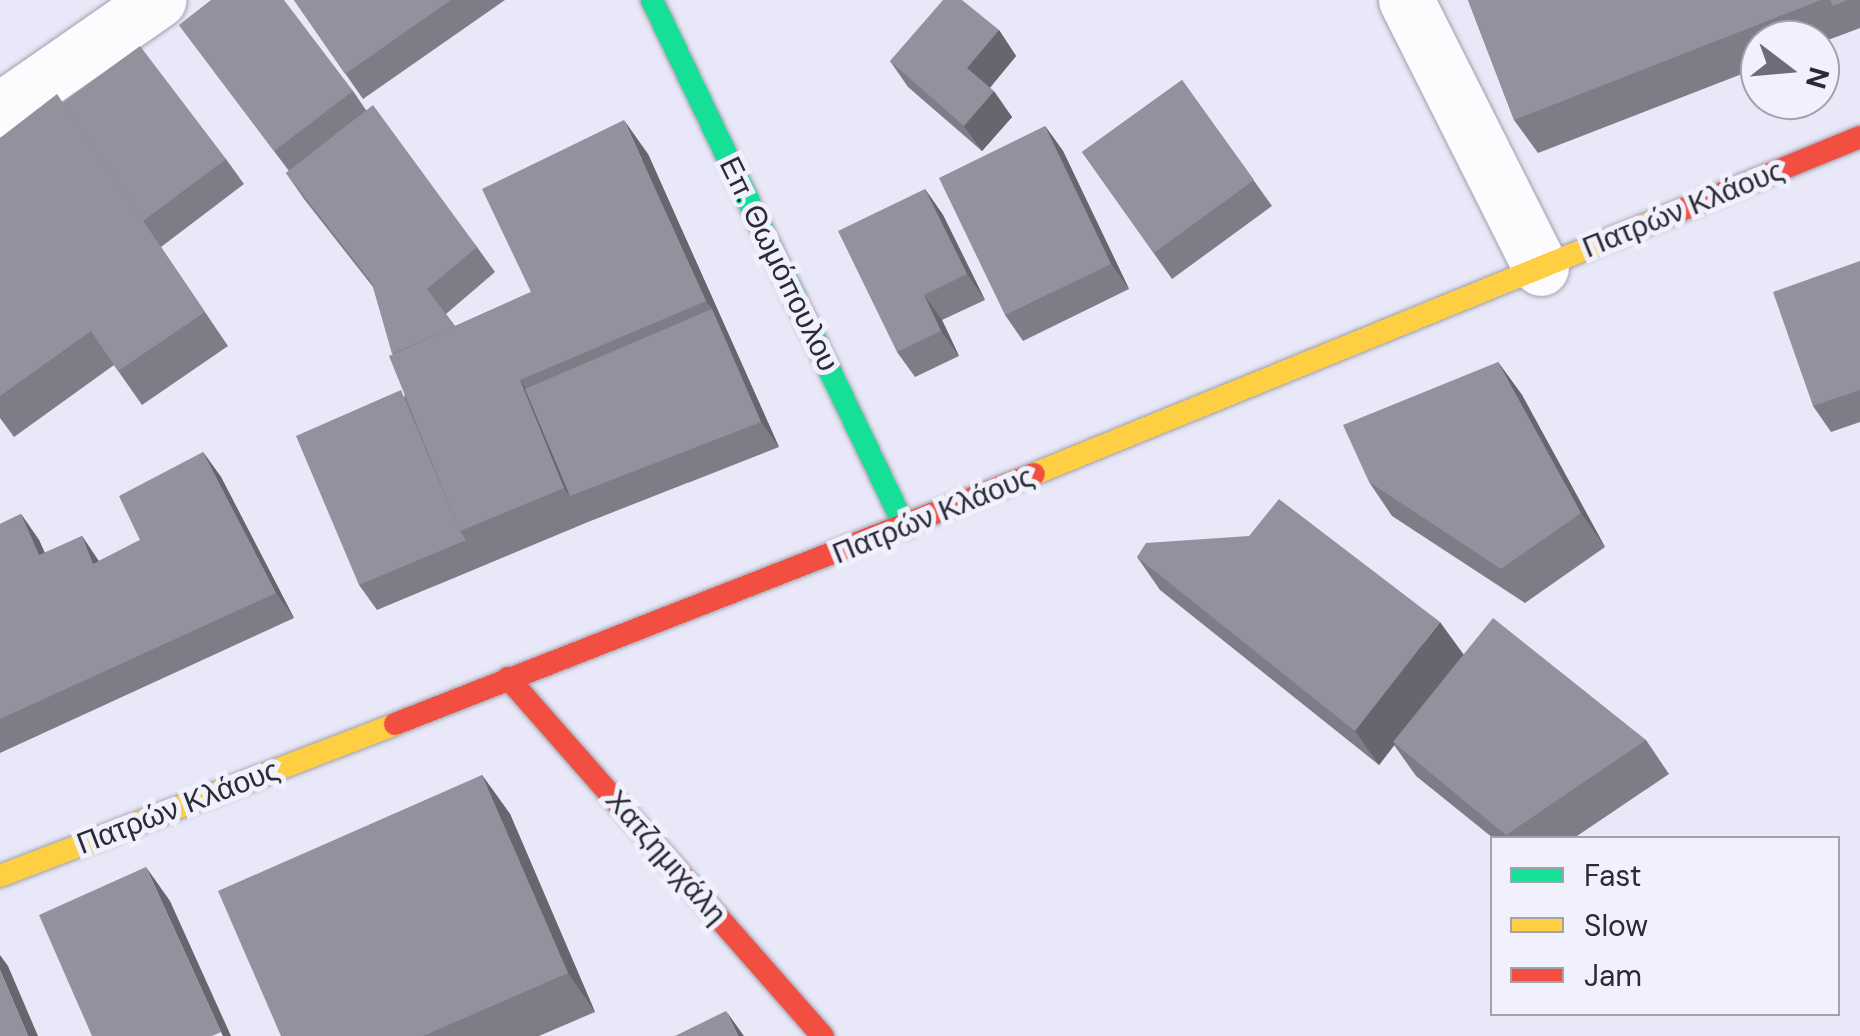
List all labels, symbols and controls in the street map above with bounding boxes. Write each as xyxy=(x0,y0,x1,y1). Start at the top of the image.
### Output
north arrow xyxy=(1740,20,1840,120)
text: N xyxy=(1797,63,1838,93)
street label: Επ. Θωμόπουλου xyxy=(712,151,846,377)
street label: Πατρών Κλάους xyxy=(1577,152,1789,266)
street label: Πατρών Κλάους xyxy=(827,458,1039,572)
street label: Πατρών Κλάους xyxy=(72,752,284,862)
street label: Χατζημιχάλη xyxy=(598,783,734,931)
legend xyxy=(1490,836,1840,1016)
text: Fast xyxy=(1584,856,1642,895)
text: Slow xyxy=(1584,906,1648,945)
text: Jam xyxy=(1584,956,1642,995)

